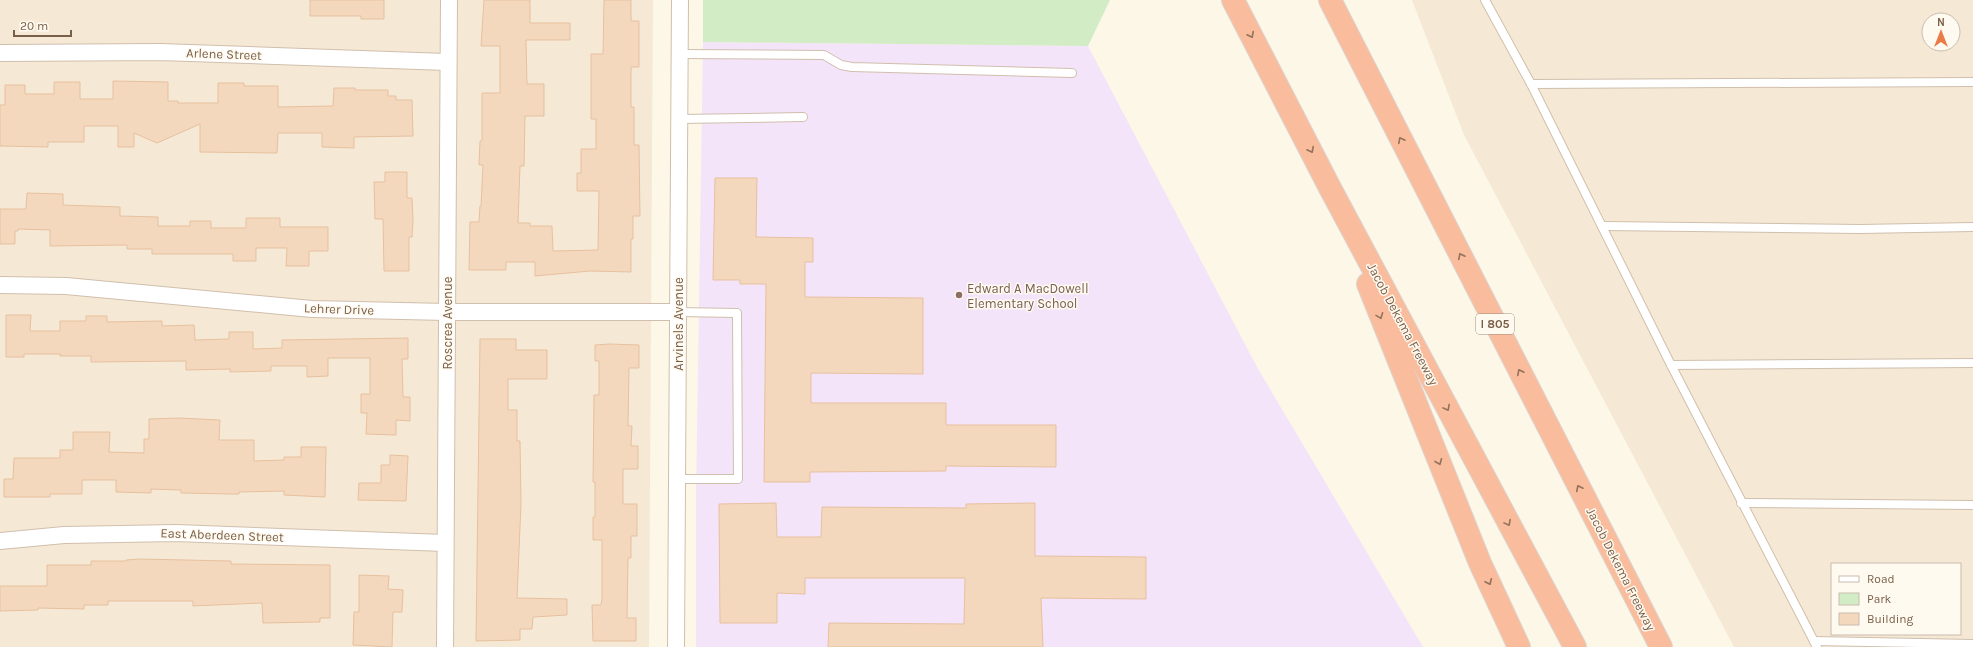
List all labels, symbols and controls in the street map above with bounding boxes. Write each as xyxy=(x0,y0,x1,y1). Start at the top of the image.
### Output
scale bar xyxy=(14,12,71,38)
north arrow xyxy=(1921,12,1961,52)
text: N xyxy=(1937,16,1945,29)
text: 20 m xyxy=(20,19,48,33)
one-way arrow xyxy=(1247,30,1254,38)
street label: Arlene Street xyxy=(186,45,262,63)
one-way arrow xyxy=(1399,137,1406,145)
one-way arrow xyxy=(1306,146,1314,153)
one-way arrow xyxy=(1458,253,1465,260)
street label: Jacob Dekema Freeway xyxy=(1364,260,1442,388)
street label: Roscrea Avenue xyxy=(440,276,455,370)
street label: Arvinels Avenue xyxy=(671,277,686,371)
place label: Edward A MacDowell Elementary School xyxy=(967,281,1089,311)
marker: Edward A MacDowell Elementary School xyxy=(954,290,964,300)
street label: Lehrer Drive xyxy=(304,300,375,318)
one-way arrow xyxy=(1376,312,1384,319)
road number: I 805 xyxy=(1476,314,1514,334)
one-way arrow xyxy=(1517,369,1525,376)
one-way arrow xyxy=(1443,404,1450,411)
one-way arrow xyxy=(1434,458,1442,466)
one-way arrow xyxy=(1576,484,1584,492)
street label: Jacob Dekema Freeway xyxy=(1583,505,1659,633)
one-way arrow xyxy=(1504,518,1511,526)
street label: East Aberdeen Street xyxy=(160,525,284,545)
legend xyxy=(1831,563,1961,635)
text: Road xyxy=(1867,572,1895,586)
one-way arrow xyxy=(1484,578,1492,585)
text: Park xyxy=(1867,592,1892,606)
text: Building xyxy=(1867,612,1914,626)

